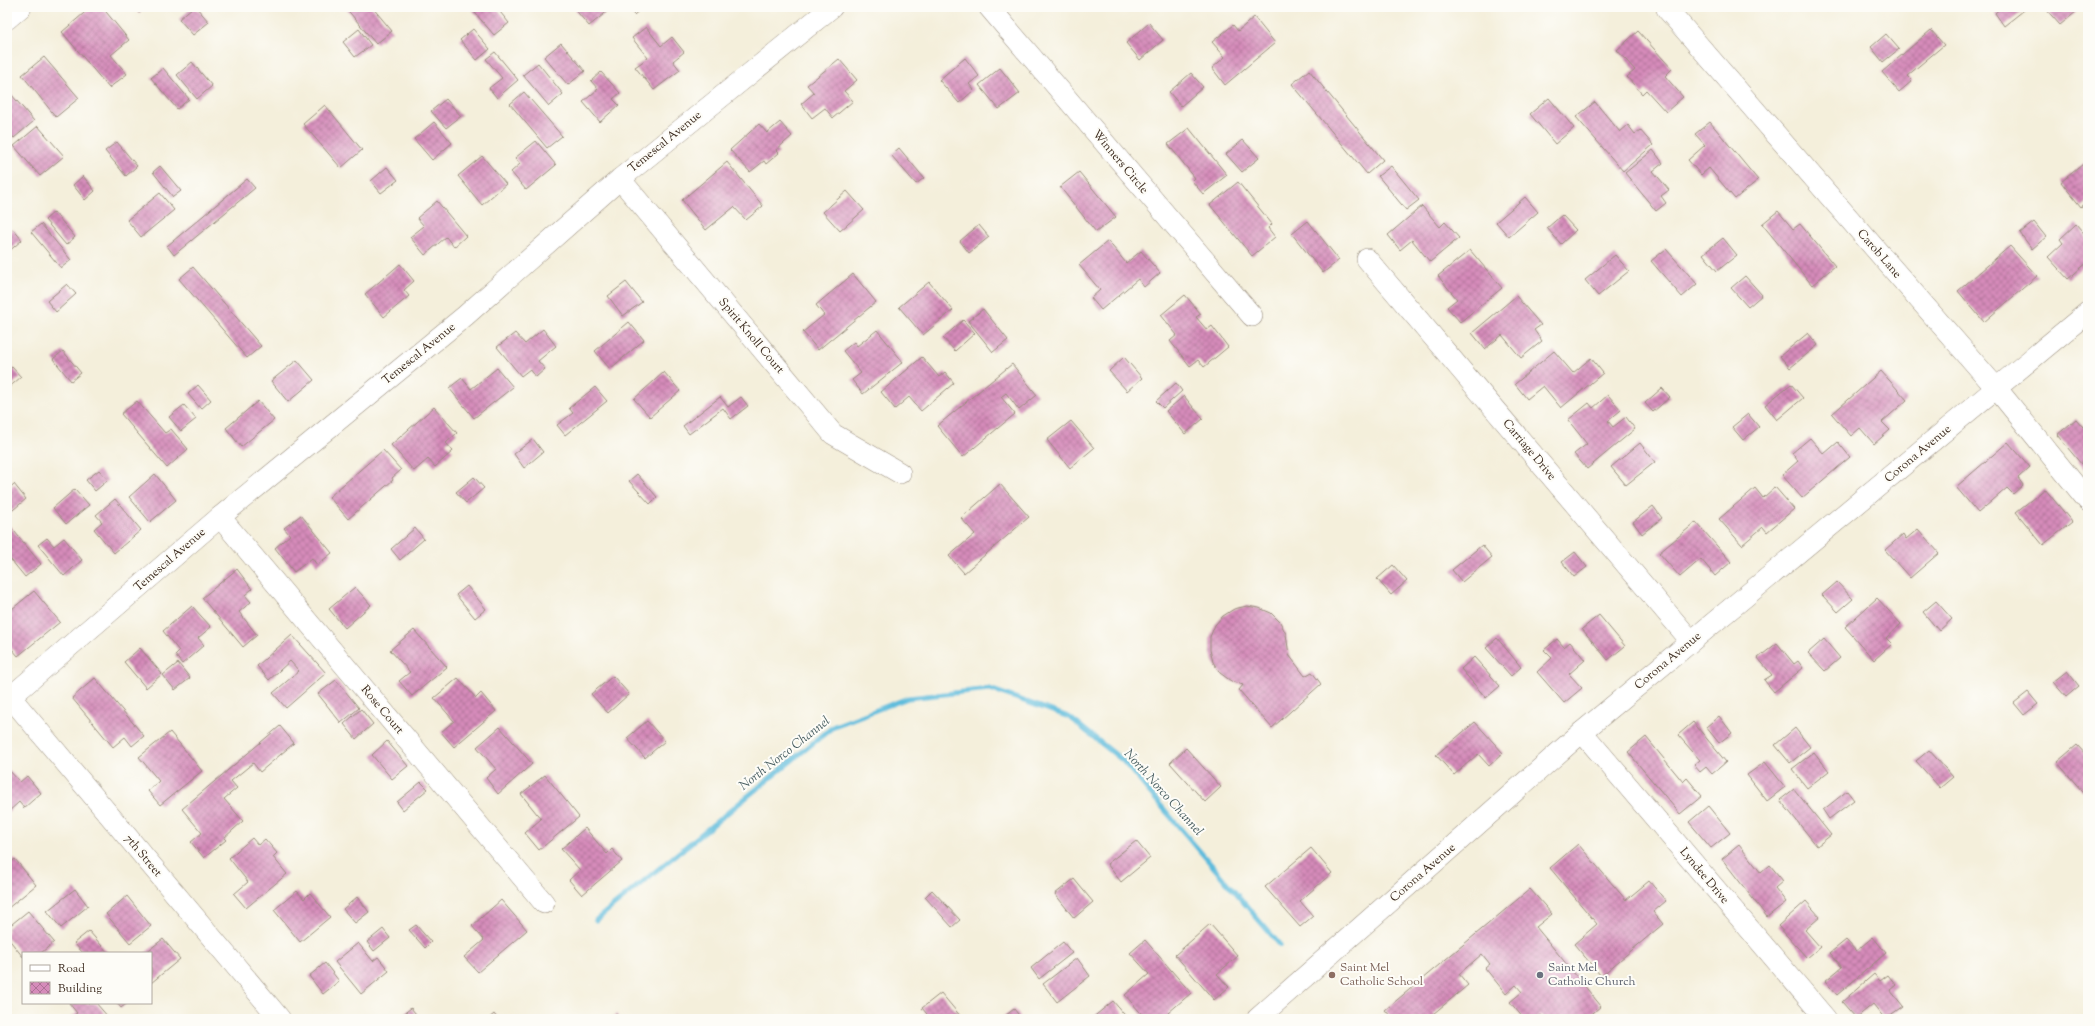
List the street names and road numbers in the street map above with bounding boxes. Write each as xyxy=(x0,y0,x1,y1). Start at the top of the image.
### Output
street label: Temescal Avenue xyxy=(624,106,706,177)
street label: Winners Circle xyxy=(1088,126,1153,198)
street label: Carob Lane xyxy=(1852,225,1906,283)
street label: Spirit Knoll Court xyxy=(714,294,788,378)
street label: Temescal Avenue xyxy=(378,318,460,389)
street label: Carriage Drive xyxy=(1498,415,1560,485)
street label: Corona Avenue xyxy=(1881,420,1956,487)
street label: Temescal Avenue xyxy=(130,523,210,596)
street label: Corona Avenue xyxy=(1631,627,1706,694)
street label: Rose Court xyxy=(356,682,408,738)
street label: 7th Street xyxy=(120,831,166,881)
street label: Corona Avenue xyxy=(1386,839,1460,907)
street label: Lyndee Drive xyxy=(1675,844,1733,909)

